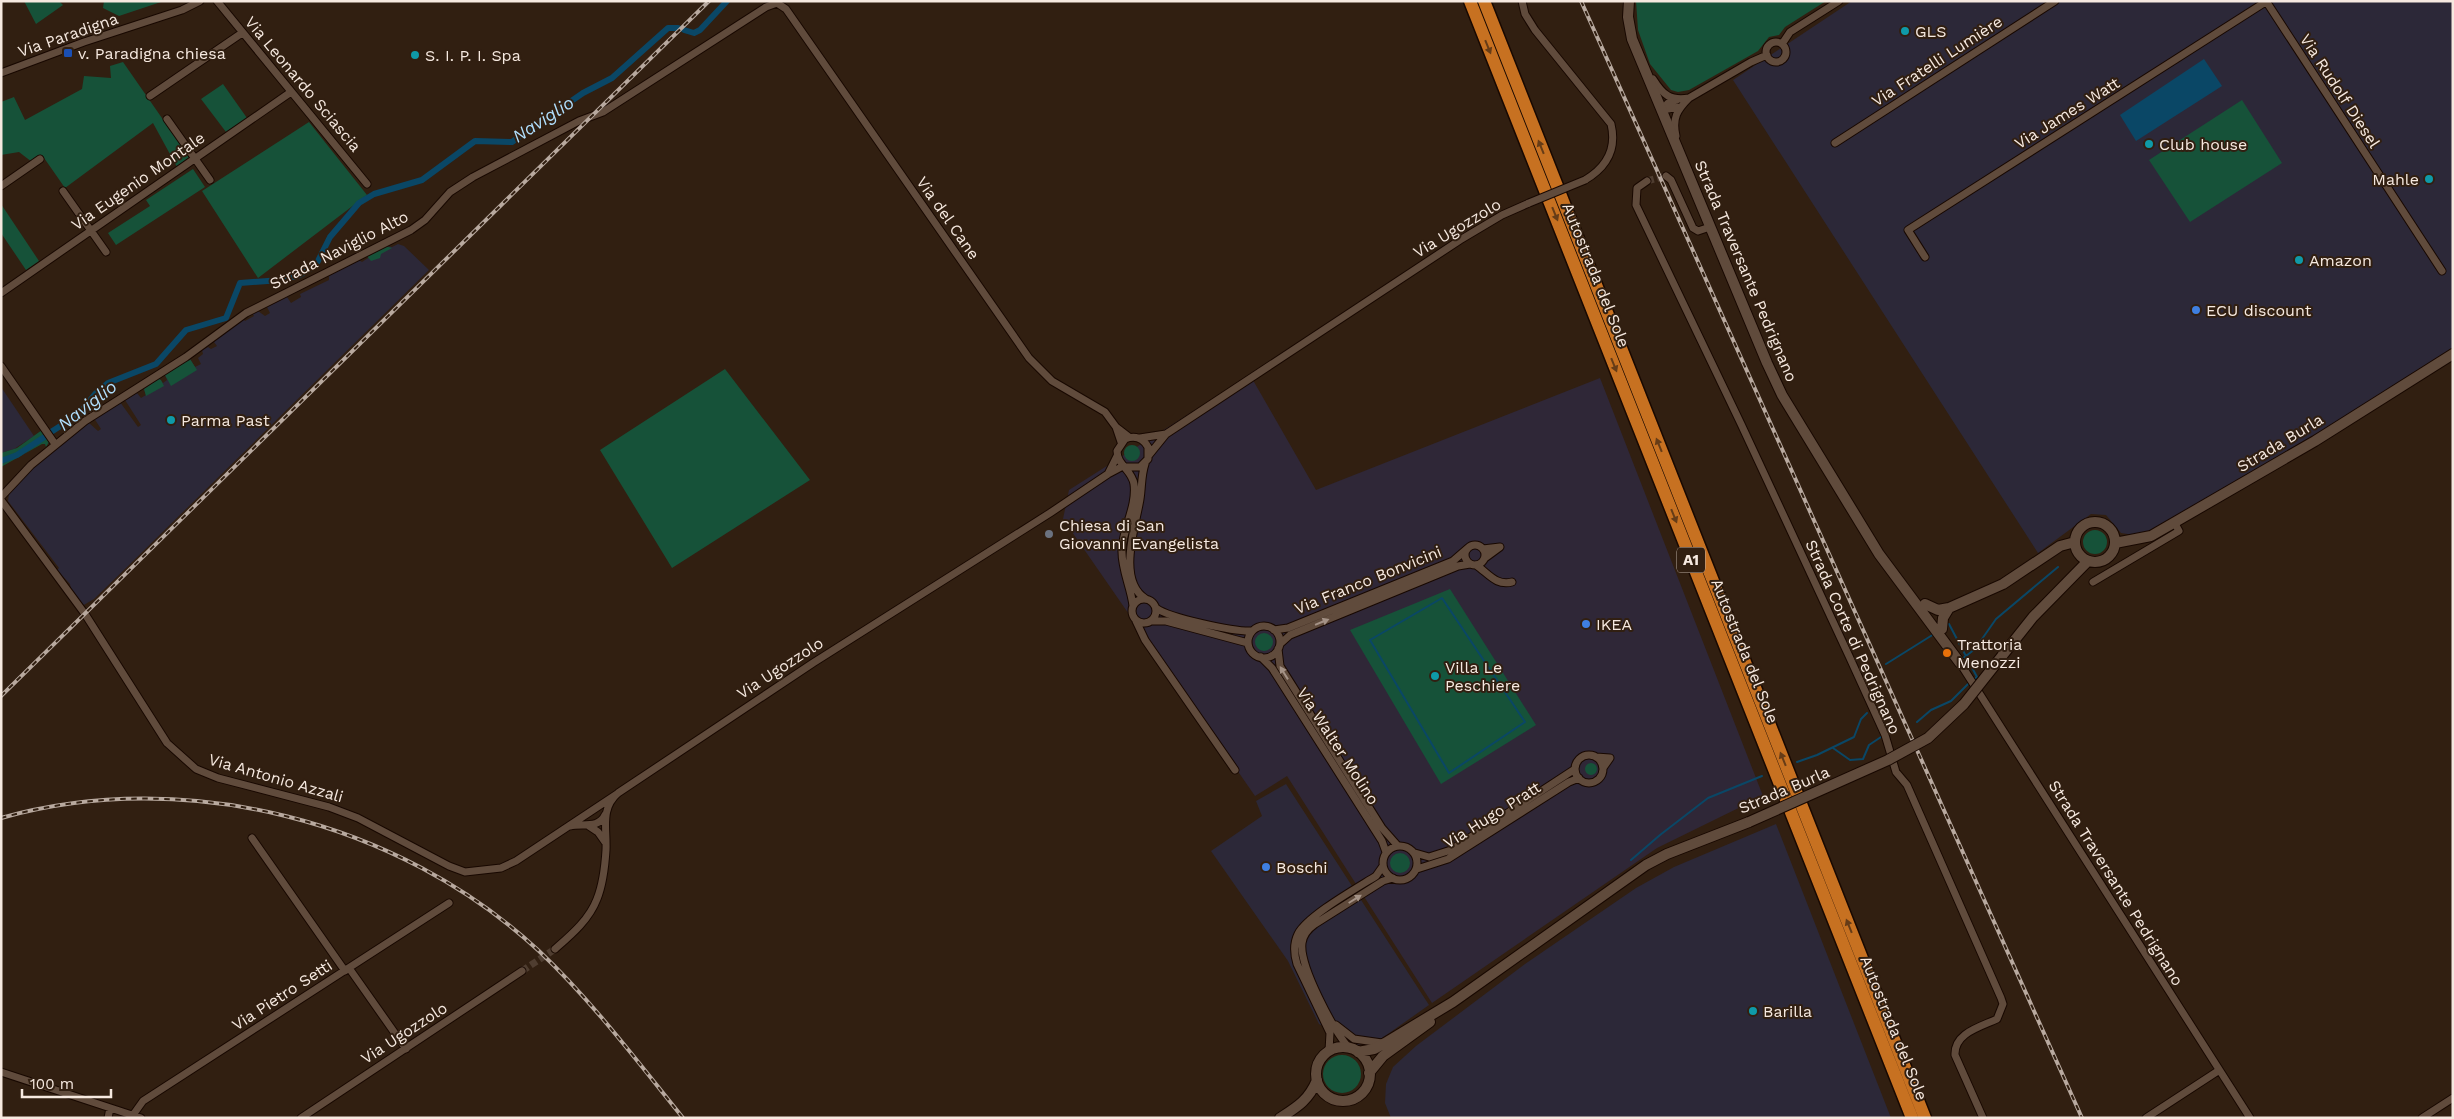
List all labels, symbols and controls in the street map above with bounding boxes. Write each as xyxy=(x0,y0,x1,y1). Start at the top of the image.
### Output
street label: Via Paradigna xyxy=(15,9,121,61)
street label: Via Fratelli Lumière xyxy=(1868,12,2006,110)
street label: Via Leonardo Sciascia xyxy=(241,13,365,155)
place label: GLS xyxy=(1915,22,1946,41)
marker: GLS xyxy=(1899,25,1911,37)
street label: Via Rudolf Diesel xyxy=(2296,30,2384,152)
one-way arrow xyxy=(1485,39,1493,54)
place label: v. Paradigna chiesa xyxy=(78,44,226,63)
place label: S. I. P. I. Spa xyxy=(425,46,521,65)
marker: v. Paradigna chiesa xyxy=(62,47,74,59)
marker: S. I. P. I. Spa xyxy=(409,49,421,61)
street label: Via James Watt xyxy=(2011,73,2123,153)
water label: Naviglio xyxy=(508,91,578,147)
street label: Via Eugenio Montale xyxy=(68,128,208,234)
place label: Club house xyxy=(2159,135,2247,154)
marker: Club house xyxy=(2143,138,2155,150)
one-way arrow xyxy=(1537,139,1545,154)
street label: Strada Traversante Pedrignano xyxy=(1691,157,1801,385)
place label: Mahle xyxy=(2372,170,2419,189)
street label: Via del Cane xyxy=(912,173,984,263)
marker: Mahle xyxy=(2423,173,2435,185)
street label: Via Ugozzolo xyxy=(1410,194,1504,262)
street label: Autostrada del Sole xyxy=(1558,200,1634,350)
street label: Strada Naviglio Alto xyxy=(267,207,411,293)
one-way arrow xyxy=(1551,207,1559,221)
place label: Amazon xyxy=(2309,251,2372,270)
marker: Amazon xyxy=(2293,254,2305,266)
place label: ECU discount xyxy=(2206,301,2312,320)
marker: ECU discount xyxy=(2190,304,2202,316)
one-way arrow xyxy=(1611,358,1619,372)
water label: Naviglio xyxy=(53,375,121,435)
street label: Strada Burla xyxy=(2233,410,2327,476)
place label: Parma Past xyxy=(181,411,270,430)
marker: Parma Past xyxy=(165,414,177,426)
one-way arrow xyxy=(1655,437,1662,452)
one-way arrow xyxy=(1670,509,1678,524)
place label: Chiesa di San Giovanni Evangelista xyxy=(1059,516,1219,553)
marker: Chiesa di San Giovanni Evangelista xyxy=(1043,528,1055,540)
street label: Strada Corte di Pedrignano xyxy=(1801,537,1905,737)
street label: Via Franco Bonvicini xyxy=(1292,542,1444,618)
road number: A1 xyxy=(1677,548,1705,572)
street label: Autostrada del Sole xyxy=(1707,576,1783,726)
place label: IKEA xyxy=(1596,615,1632,634)
one-way arrow xyxy=(1315,617,1329,625)
marker: IKEA xyxy=(1580,618,1592,630)
street label: Via Ugozzolo xyxy=(733,633,827,703)
place label: Trattoria Menozzi xyxy=(1957,635,2022,672)
marker: Trattoria Menozzi xyxy=(1941,647,1953,659)
place label: Villa Le Peschiere xyxy=(1445,658,1520,695)
one-way arrow xyxy=(1280,666,1289,680)
marker: Villa Le Peschiere xyxy=(1429,670,1441,682)
street label: Via Walter Molino xyxy=(1293,684,1383,808)
street label: Via Antonio Azzali xyxy=(206,750,346,806)
one-way arrow xyxy=(1779,751,1786,766)
street label: Strada Burla xyxy=(1736,762,1832,818)
street label: Via Hugo Pratt xyxy=(1440,777,1544,852)
street label: Strada Traversante Pedrignano xyxy=(2045,777,2187,989)
place label: Boschi xyxy=(1276,858,1328,877)
marker: Boschi xyxy=(1260,861,1272,873)
one-way arrow xyxy=(1349,894,1362,903)
one-way arrow xyxy=(1845,918,1853,933)
street label: Autostrada del Sole xyxy=(1856,953,1932,1103)
street label: Via Pietro Setti xyxy=(228,956,336,1034)
street label: Via Ugozzolo xyxy=(357,998,451,1068)
place label: Barilla xyxy=(1763,1002,1812,1021)
marker: Barilla xyxy=(1747,1005,1759,1017)
scale bar xyxy=(22,1066,111,1098)
text: 100 m xyxy=(30,1075,74,1093)

